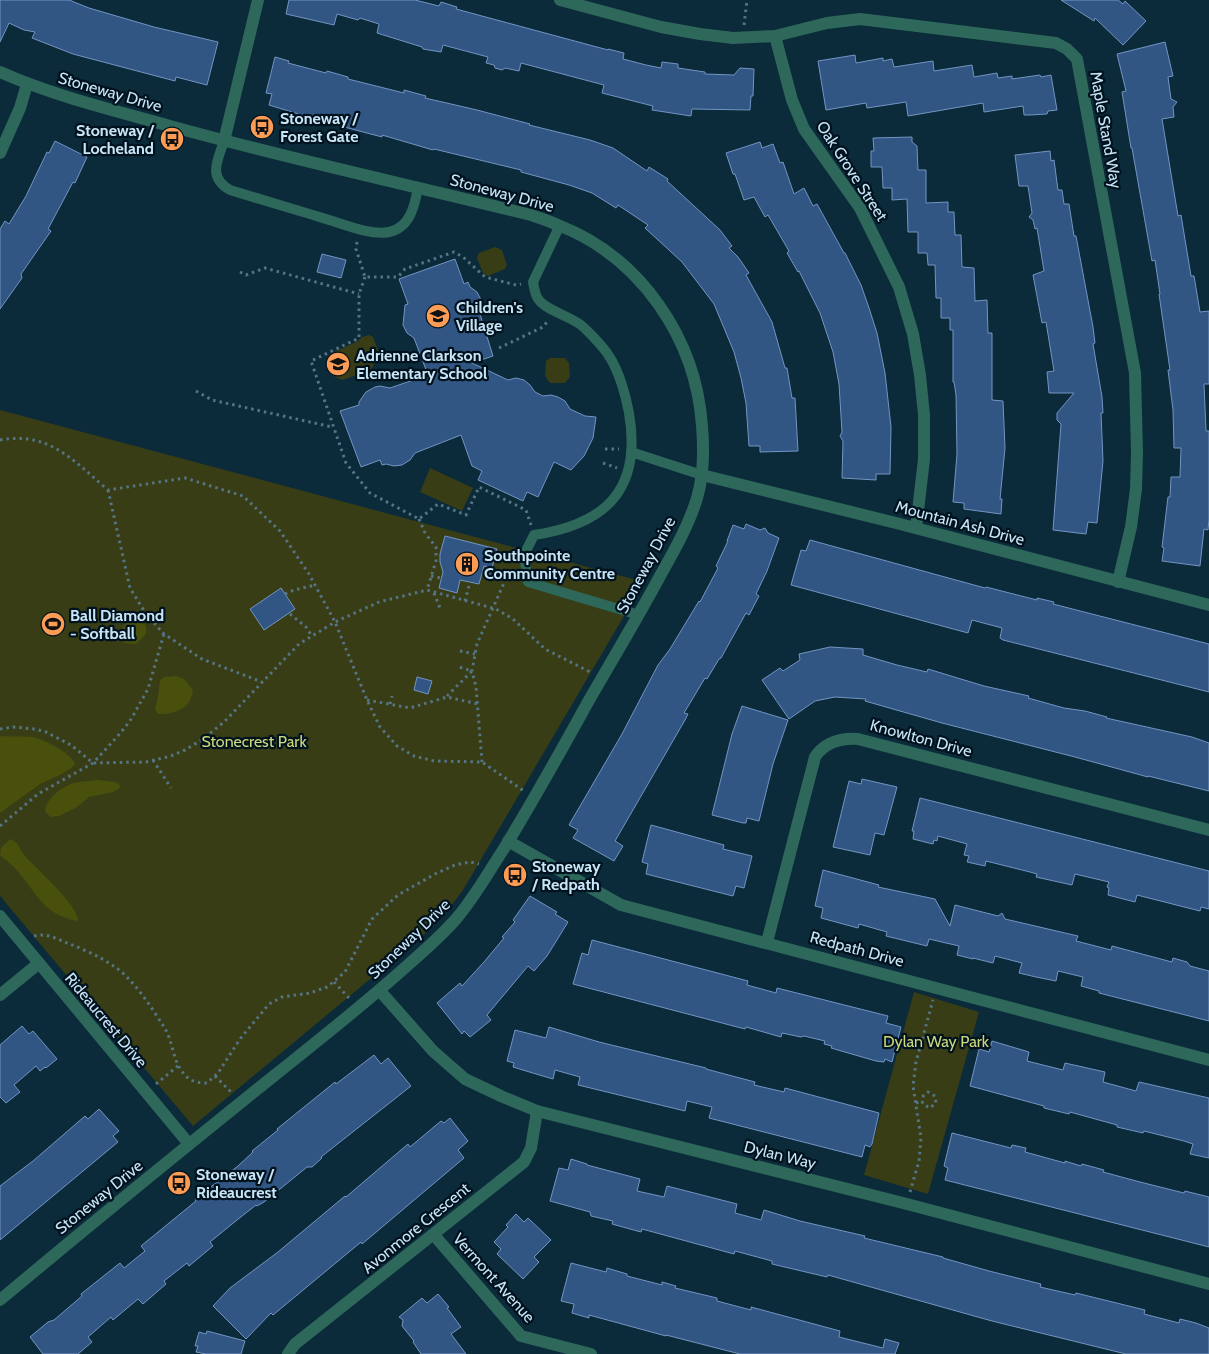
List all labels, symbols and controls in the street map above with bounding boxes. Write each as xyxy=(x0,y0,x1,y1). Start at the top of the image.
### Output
street label: Stoneway Drive xyxy=(56,68,164,116)
street label: Maple Stand Way xyxy=(1086,70,1126,190)
place label: Stoneway / Forest Gate xyxy=(280,109,359,146)
bus stop icon: Stoneway / Forest Gate xyxy=(249,114,275,140)
street label: Oak Grove Street xyxy=(813,117,892,225)
place label: Stoneway / Locheland xyxy=(76,121,155,158)
bus stop icon: Stoneway / Locheland xyxy=(159,126,185,152)
street label: Stoneway Drive xyxy=(448,170,556,216)
place label: Children's Village xyxy=(456,298,523,335)
school or university icon: Children's Village xyxy=(425,303,451,329)
place label: Adrienne Clarkson Elementary School xyxy=(356,346,487,383)
school or university icon: Adrienne Clarkson Elementary School xyxy=(325,351,351,377)
street label: Mountain Ash Drive xyxy=(894,497,1026,549)
street label: Stoneway Drive xyxy=(613,513,679,617)
place label: Southpointe Community Centre xyxy=(484,546,615,583)
building icon: Southpointe Community Centre xyxy=(454,551,480,577)
place label: Ball Diamond - Softball xyxy=(70,606,164,643)
sports icon: Ball Diamond - Softball xyxy=(40,611,66,637)
street label: Knowlton Drive xyxy=(868,715,974,761)
park label: Stonecrest Park xyxy=(201,732,307,751)
place label: Stoneway / Redpath xyxy=(531,857,601,894)
bus stop icon: Stoneway / Redpath xyxy=(502,862,528,888)
street label: Stoneway Drive xyxy=(364,895,454,983)
street label: Redpath Drive xyxy=(808,927,906,971)
street label: Rideaucrest Drive xyxy=(61,969,151,1071)
park label: Dylan Way Park xyxy=(883,1032,990,1051)
street label: Dylan Way xyxy=(742,1137,818,1173)
street label: Stoneway Drive xyxy=(52,1156,146,1238)
place label: Stoneway / Rideaucrest xyxy=(196,1165,277,1202)
bus stop icon: Stoneway / Rideaucrest xyxy=(166,1170,192,1196)
street label: Avonmore Crescent xyxy=(358,1178,474,1277)
street label: Vermont Avenue xyxy=(449,1229,539,1327)

